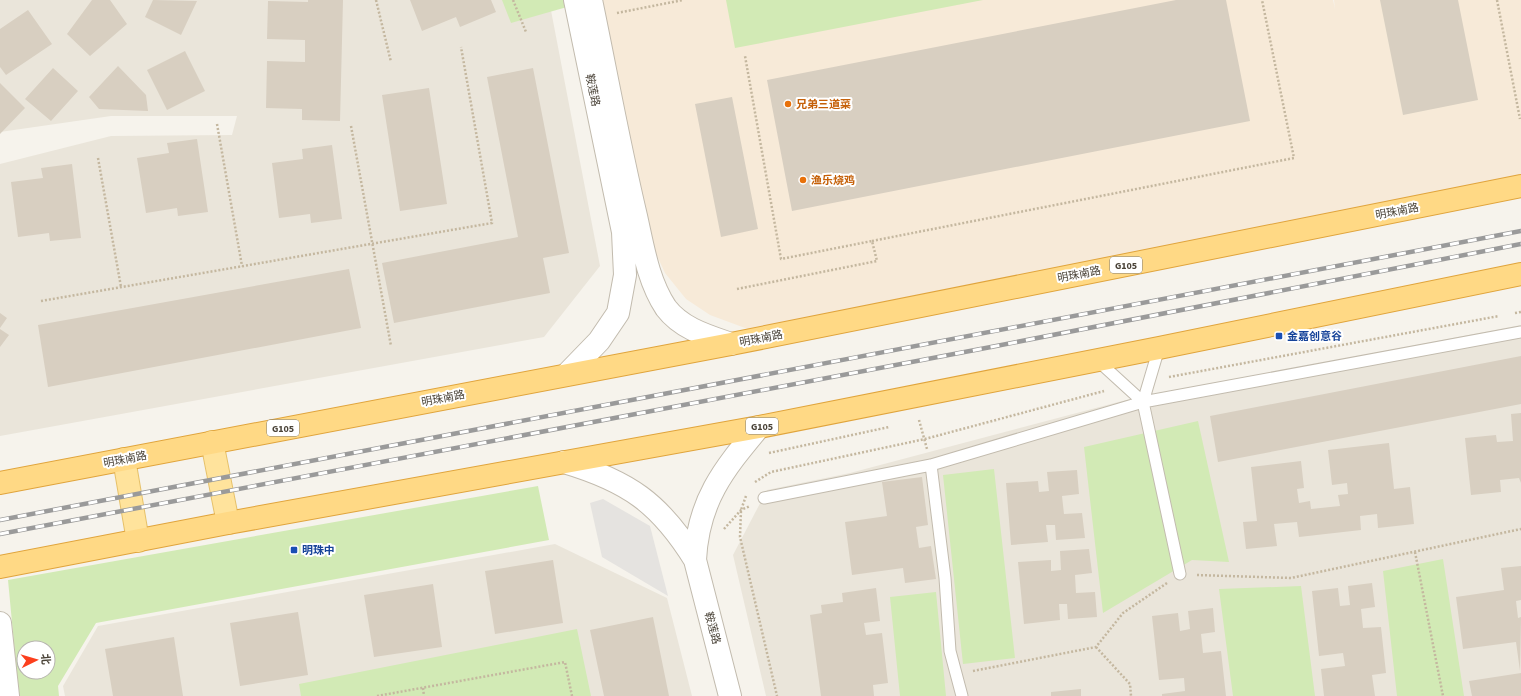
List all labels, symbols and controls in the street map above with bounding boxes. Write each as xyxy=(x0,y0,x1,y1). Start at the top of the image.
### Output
street label: 鞍莲路 xyxy=(582,72,603,108)
place label: 兄弟三道菜 xyxy=(796,97,851,112)
marker: 兄弟三道菜 xyxy=(783,99,793,109)
place label: 渔乐烧鸡 xyxy=(811,173,855,188)
marker: 渔乐烧鸡 xyxy=(798,175,808,185)
street label: 明珠南路 xyxy=(1374,200,1420,223)
road number: G105 xyxy=(1110,257,1142,273)
street label: 明珠南路 xyxy=(1056,263,1102,286)
street label: 明珠南路 xyxy=(738,327,784,350)
place label: 金嘉创意谷 xyxy=(1287,329,1342,344)
marker: 金嘉创意谷 xyxy=(1274,331,1284,341)
street label: 明珠南路 xyxy=(420,387,466,410)
road number: G105 xyxy=(746,418,778,434)
road number: G105 xyxy=(267,420,299,436)
street label: 明珠南路 xyxy=(102,448,148,471)
place label: 明珠中 xyxy=(302,543,335,558)
marker: 明珠中 xyxy=(289,545,299,555)
street label: 鞍莲路 xyxy=(701,610,724,646)
north arrow xyxy=(16,640,56,680)
text: 北 xyxy=(38,653,53,665)

